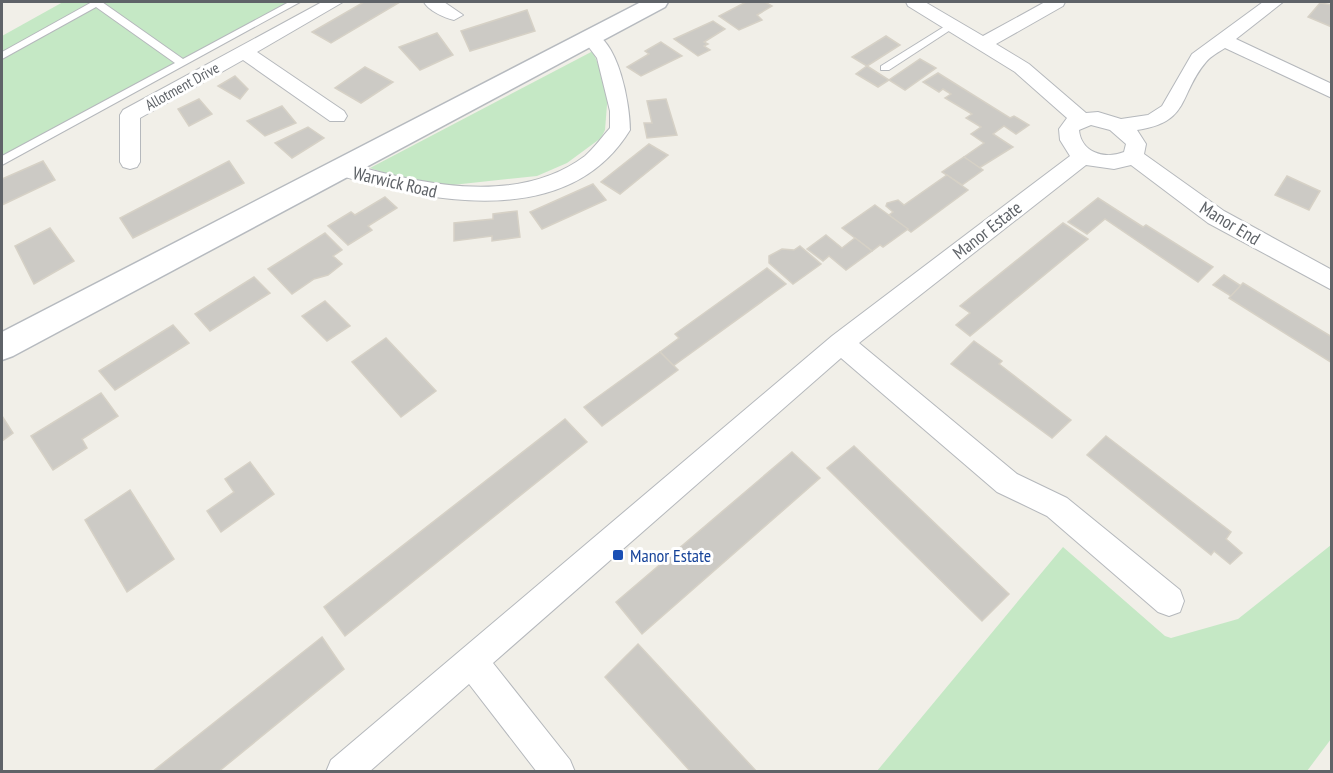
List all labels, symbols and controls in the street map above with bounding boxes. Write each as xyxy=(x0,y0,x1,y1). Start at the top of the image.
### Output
street label: Allotment Drive xyxy=(142,58,222,114)
street label: Warwick Road xyxy=(351,161,439,203)
street label: Manor Estate xyxy=(948,196,1026,264)
street label: Manor End xyxy=(1196,196,1264,250)
place label: Manor Estate xyxy=(630,544,711,567)
marker: Manor Estate xyxy=(611,548,625,562)

